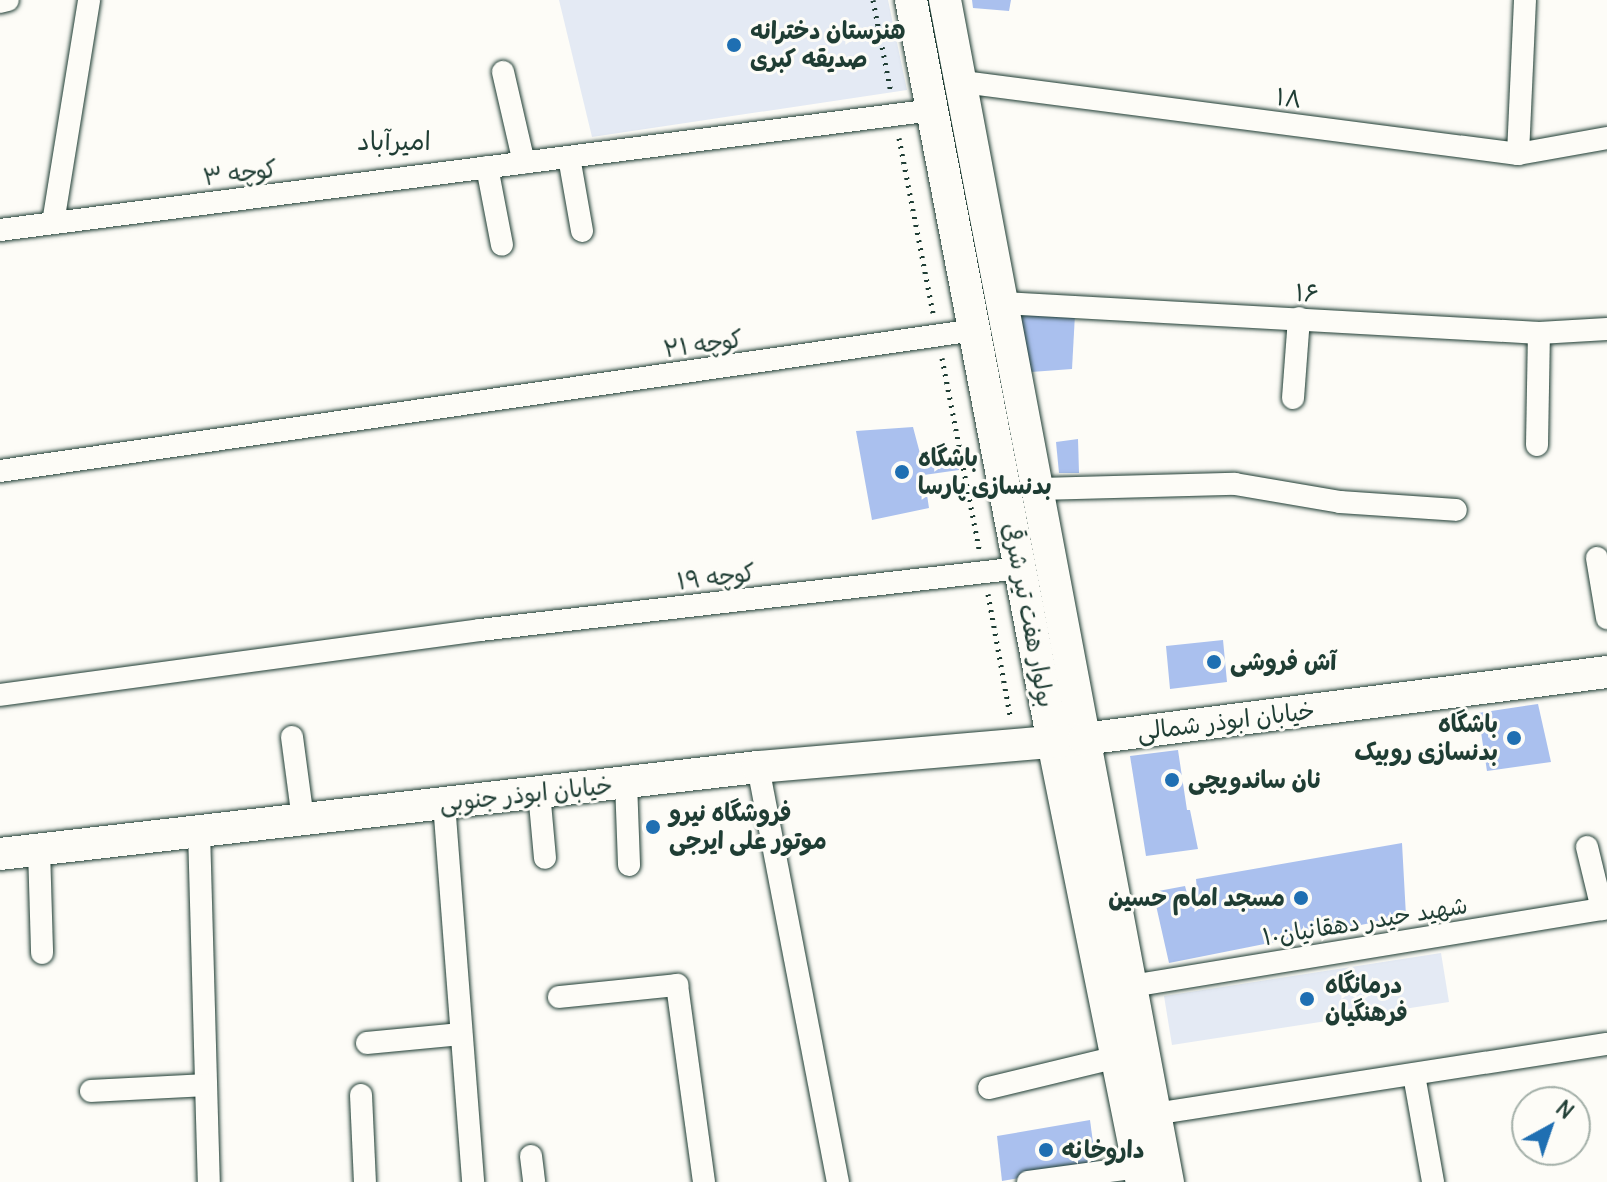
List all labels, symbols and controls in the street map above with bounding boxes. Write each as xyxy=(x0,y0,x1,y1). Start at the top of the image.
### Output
place label: هنرستان دخترانه صدیقه کبری xyxy=(750,17,906,73)
marker: هنرستان دخترانه صدیقه کبری xyxy=(725,36,743,54)
street label: ۱۸ xyxy=(1275,82,1303,114)
district label: امیرآباد xyxy=(357,125,431,157)
street label: کوچه ۳ xyxy=(201,154,279,192)
street label: ۱۶ xyxy=(1295,278,1319,308)
street label: کوچه ۲۱ xyxy=(662,324,744,364)
place label: باشگاه بدنسازی پارسا xyxy=(918,444,1052,500)
marker: باشگاه بدنسازی پارسا xyxy=(893,463,911,481)
street label: بولوار هفت تیر شرقی xyxy=(997,520,1061,710)
street label: کوچه ۱۹ xyxy=(675,558,757,596)
place label: آش فروشی xyxy=(1230,648,1336,676)
marker: آش فروشی xyxy=(1205,653,1223,671)
street label: خیابان ابوذر شمالی xyxy=(1136,696,1316,746)
place label: باشگاه بدنسازی روبیک xyxy=(1354,710,1498,766)
marker: باشگاه بدنسازی روبیک xyxy=(1505,729,1523,747)
place label: نان ساندویچی xyxy=(1188,766,1321,794)
street label: خیابان ابوذر جنوبی xyxy=(438,771,614,817)
marker: نان ساندویچی xyxy=(1163,771,1181,789)
place label: فروشگاه نیرو موتور علی ایرجی xyxy=(669,799,827,855)
marker: فروشگاه نیرو موتور علی ایرجی xyxy=(644,818,662,836)
place label: مسجد امام حسین xyxy=(1108,884,1285,912)
marker: مسجد امام حسین xyxy=(1292,889,1310,907)
street label: شهید حیدر دهقانیان۱۰ xyxy=(1260,891,1470,951)
place label: درمانگاه فرهنگیان xyxy=(1325,971,1408,1027)
marker: درمانگاه فرهنگیان xyxy=(1296,988,1318,1010)
north arrow xyxy=(1511,1086,1591,1166)
text: N xyxy=(1550,1094,1580,1125)
place label: داروخانه xyxy=(1062,1136,1144,1164)
marker: داروخانه xyxy=(1037,1141,1055,1159)

